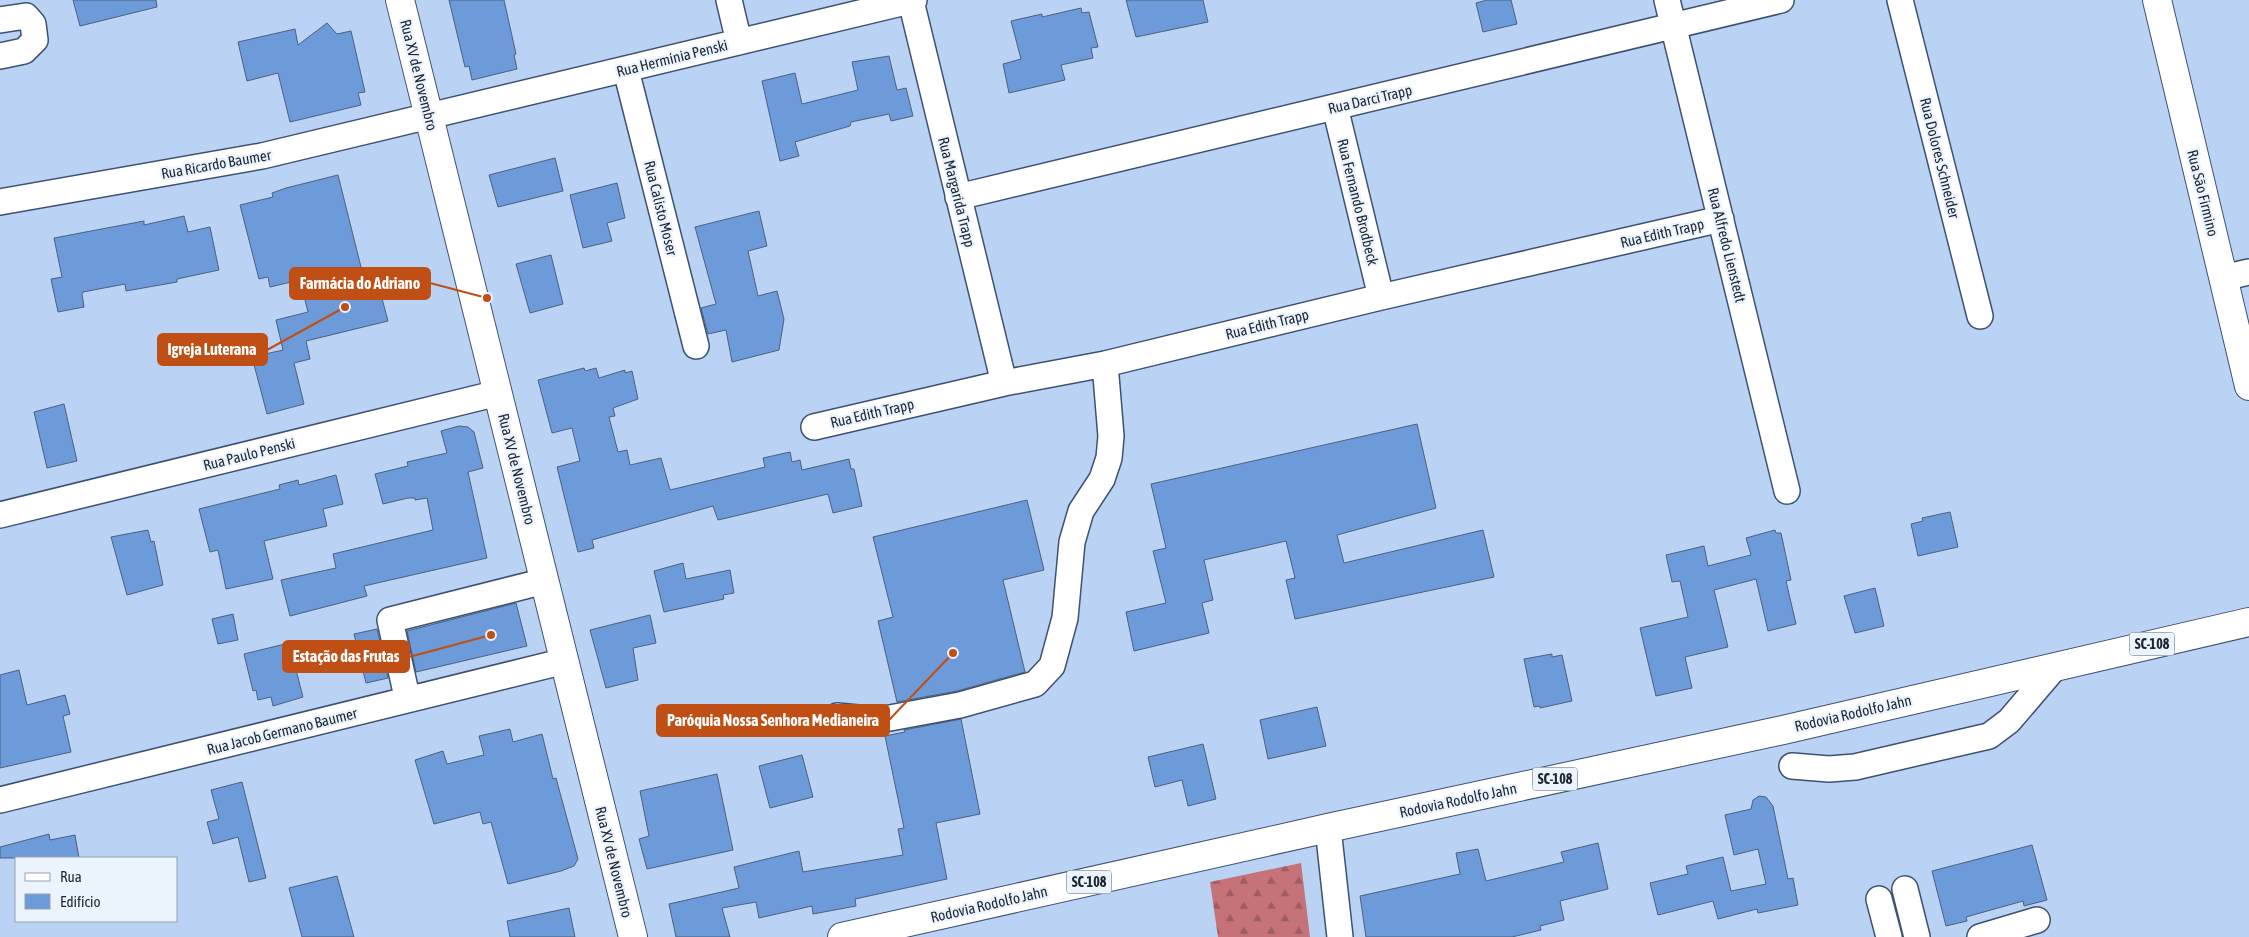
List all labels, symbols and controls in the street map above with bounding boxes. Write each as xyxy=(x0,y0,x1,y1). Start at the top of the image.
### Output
street label: Rua XV de Novembro xyxy=(397,18,441,132)
street label: Rua Hermínia Penski xyxy=(615,36,729,80)
street label: Rua Darci Trapp xyxy=(1326,81,1414,117)
street label: Rua Dolores Schneider xyxy=(1917,96,1963,221)
street label: Rua Margarida Trapp xyxy=(935,135,979,249)
street label: Rua Fernando Brodbeck xyxy=(1334,137,1382,268)
street label: Rua Ricardo Baumer xyxy=(160,146,273,182)
street label: Rua São Firmino xyxy=(2184,148,2222,238)
street label: Rua Calisto Moser xyxy=(641,159,681,258)
street label: Rua Alfredo Lienstedt xyxy=(1705,186,1749,304)
street label: Rua Edith Trapp xyxy=(1618,215,1706,251)
callout: Farmácia do Adriano xyxy=(290,268,430,299)
text: Farmácia do Adriano xyxy=(300,274,421,292)
street label: Rua Edith Trapp xyxy=(1224,305,1310,343)
callout: Igreja Luterana xyxy=(158,334,267,365)
text: Igreja Luterana xyxy=(168,340,256,358)
street label: Rua Edith Trapp xyxy=(828,395,916,431)
street label: Rua XV de Novembro xyxy=(495,412,539,526)
street label: Rua Paulo Penski xyxy=(201,434,297,474)
road number: SC-108 xyxy=(2130,633,2174,656)
callout: Estação das Frutas xyxy=(283,641,409,672)
text: Estação das Frutas xyxy=(293,647,400,665)
street label: Rodovia Rodolfo Jahn xyxy=(1793,691,1913,735)
street label: Rua Jacob Germano Baumer xyxy=(205,704,359,758)
callout: Paróquia Nossa Senhora Medianeira xyxy=(657,705,889,736)
text: Paróquia Nossa Senhora Medianeira xyxy=(667,711,879,729)
road number: SC-108 xyxy=(1532,768,1578,791)
street label: Rodovia Rodolfo Jahn xyxy=(1398,779,1518,821)
street label: Rua XV de Novembro xyxy=(592,805,636,919)
legend xyxy=(15,857,178,922)
text: Rua xyxy=(60,868,82,885)
road number: SC-108 xyxy=(1066,870,1112,894)
street label: Rodovia Rodolfo Jahn xyxy=(929,882,1049,926)
text: Edifício xyxy=(60,893,101,910)

